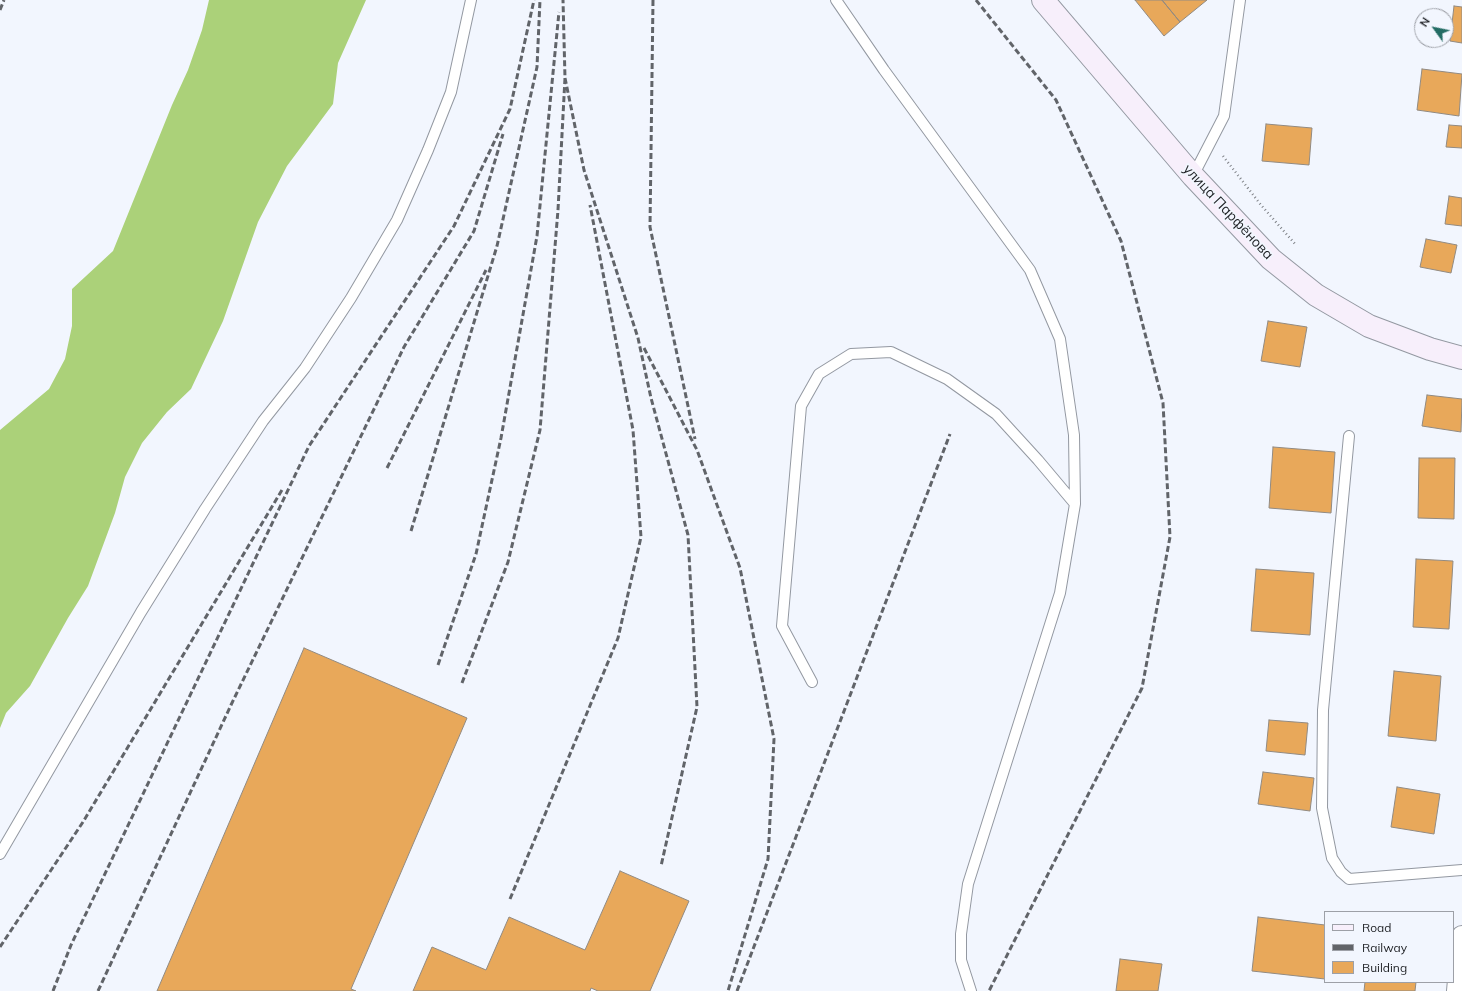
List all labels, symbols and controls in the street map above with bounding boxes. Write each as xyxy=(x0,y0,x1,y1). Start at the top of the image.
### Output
north arrow xyxy=(1414,8,1454,48)
text: N xyxy=(1417,15,1433,29)
street label: улица Парфёнова xyxy=(1179,161,1277,263)
legend xyxy=(1324,911,1454,983)
text: Road xyxy=(1362,920,1391,935)
text: Railway xyxy=(1362,940,1407,955)
text: Building xyxy=(1362,960,1407,975)

